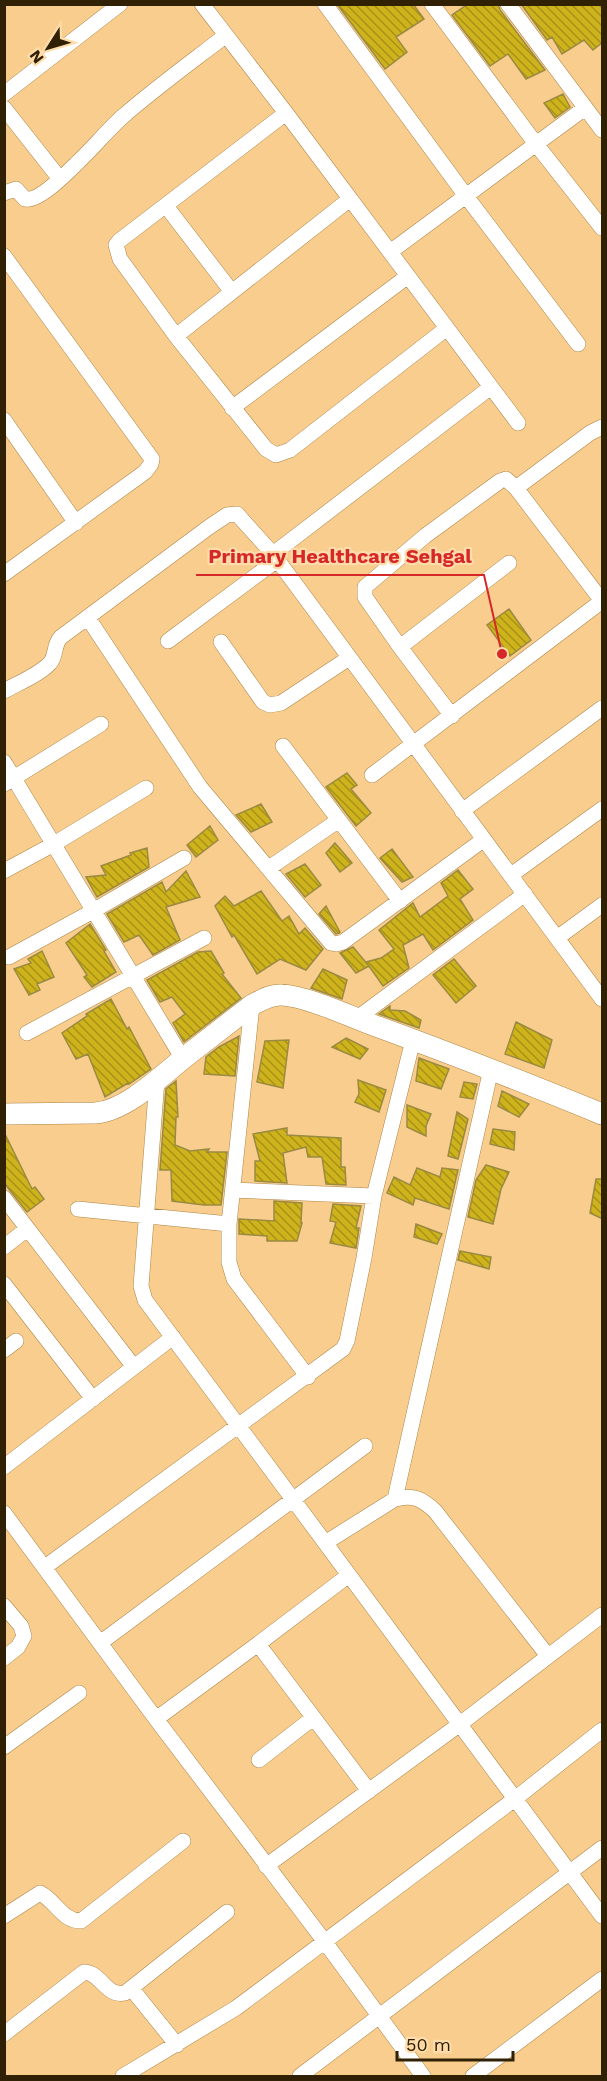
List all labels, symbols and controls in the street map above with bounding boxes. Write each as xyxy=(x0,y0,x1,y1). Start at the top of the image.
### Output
north arrow xyxy=(18,18,78,78)
text: N xyxy=(25,46,48,67)
callout: Primary Healthcare Sehgal xyxy=(196,537,484,575)
text: Primary Healthcare Sehgal xyxy=(208,544,472,568)
scale bar xyxy=(397,2024,512,2062)
text: 50 m xyxy=(406,2034,451,2055)

